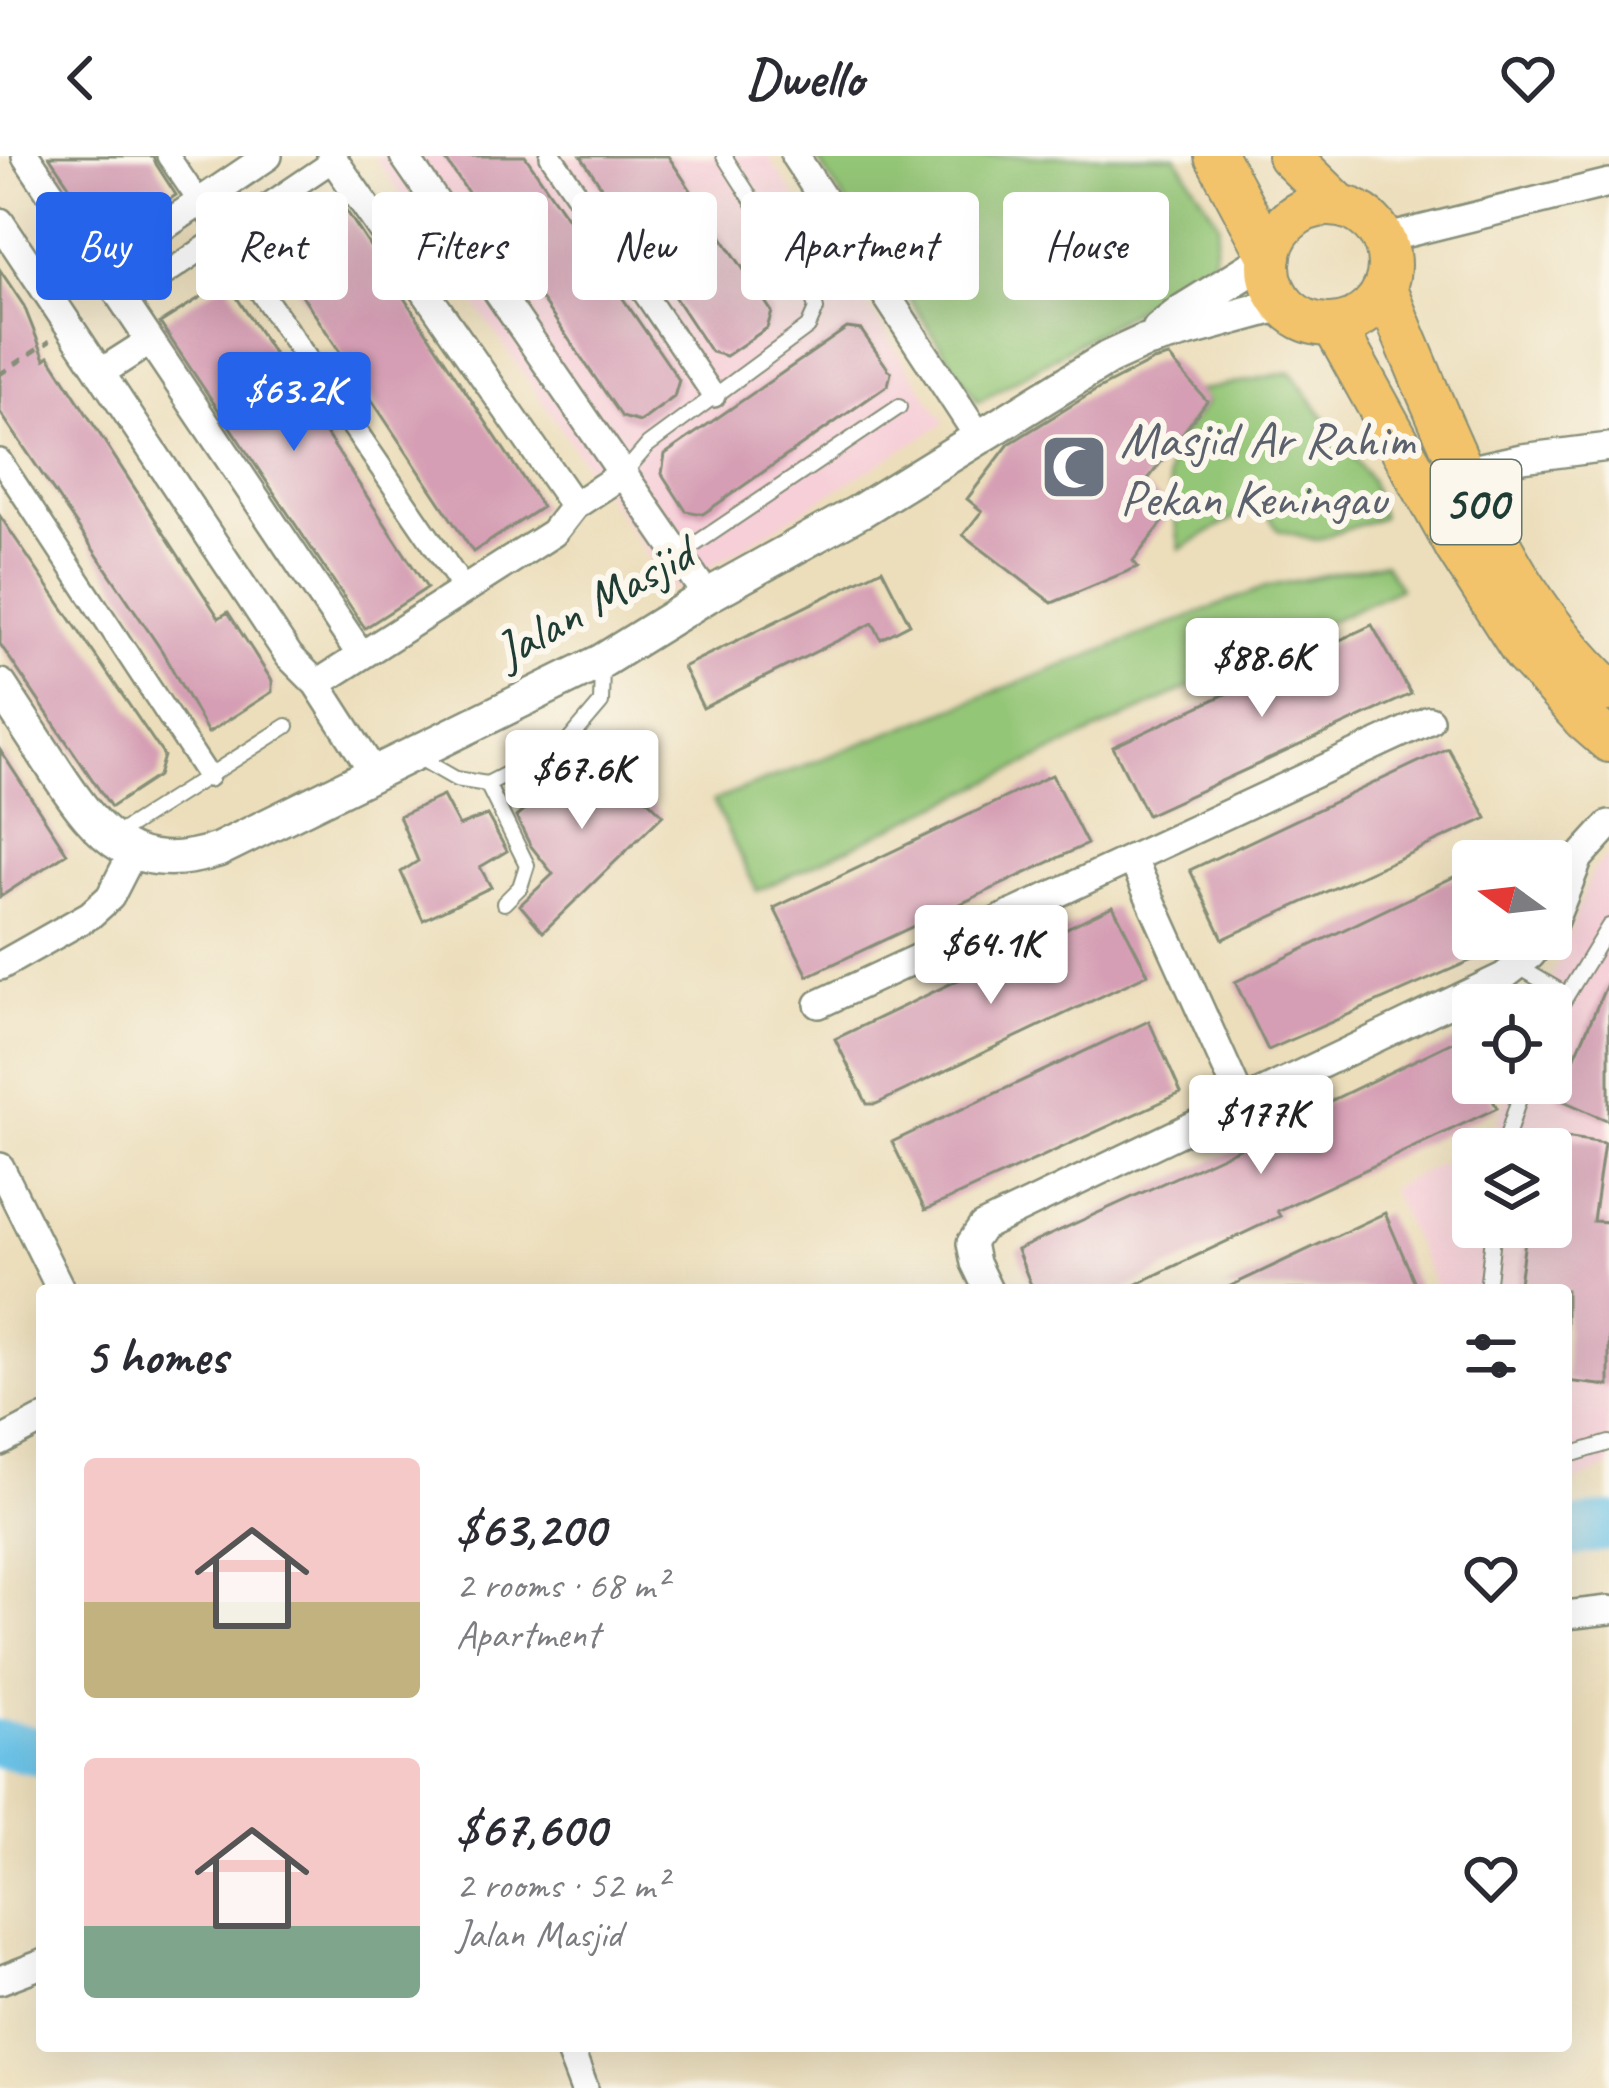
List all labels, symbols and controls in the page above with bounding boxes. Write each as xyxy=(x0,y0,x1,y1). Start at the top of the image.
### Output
text: Dwello xyxy=(746,44,863,112)
icon: back xyxy=(48,45,114,111)
icon: heart xyxy=(1495,45,1561,111)
chip: Buy xyxy=(36,192,172,300)
chip: Rent xyxy=(196,192,348,300)
chip: Filters xyxy=(372,192,548,300)
chip: New xyxy=(572,192,717,300)
chip: Apartment xyxy=(741,192,979,300)
chip: House xyxy=(1003,192,1169,300)
pin: $63.2K xyxy=(196,352,392,454)
text: $63.2K xyxy=(245,366,343,415)
place label: Masjid Ar Rahim Pekan Keningau xyxy=(1120,407,1416,530)
mosque icon: Masjid Ar Rahim Pekan Keningau xyxy=(1039,432,1109,502)
road number: 500 xyxy=(1431,460,1521,544)
street label: Jalan Masjid xyxy=(481,517,711,684)
pin: $88.6K xyxy=(1164,618,1360,720)
text: $88.6K xyxy=(1213,632,1311,681)
pin: $67.6K xyxy=(484,730,680,832)
text: $67.6K xyxy=(532,744,632,793)
north arrow xyxy=(1452,840,1572,960)
map controls xyxy=(1452,840,1572,1248)
pin: $64.1K xyxy=(893,905,1089,1007)
text: $64.1K xyxy=(942,919,1040,968)
button: locate xyxy=(1452,984,1572,1104)
pin: $177K xyxy=(1177,1075,1345,1177)
text: $177K xyxy=(1216,1089,1306,1138)
button: layers xyxy=(1452,1128,1572,1248)
icon: filters xyxy=(1458,1323,1524,1389)
text: 5 homes xyxy=(84,1324,227,1388)
text: $63,200 xyxy=(456,1497,605,1561)
icon: home xyxy=(180,1506,324,1650)
icon: heart xyxy=(1458,1545,1524,1611)
text: 2 rooms · 68 m² xyxy=(456,1561,667,1610)
text: Apartment xyxy=(456,1610,599,1659)
text: $67,600 xyxy=(456,1797,606,1861)
icon: home xyxy=(180,1806,324,1950)
icon: heart xyxy=(1458,1845,1524,1911)
text: 2 rooms · 52 m² xyxy=(456,1861,667,1910)
text: Jalan Masjid xyxy=(456,1910,622,1959)

